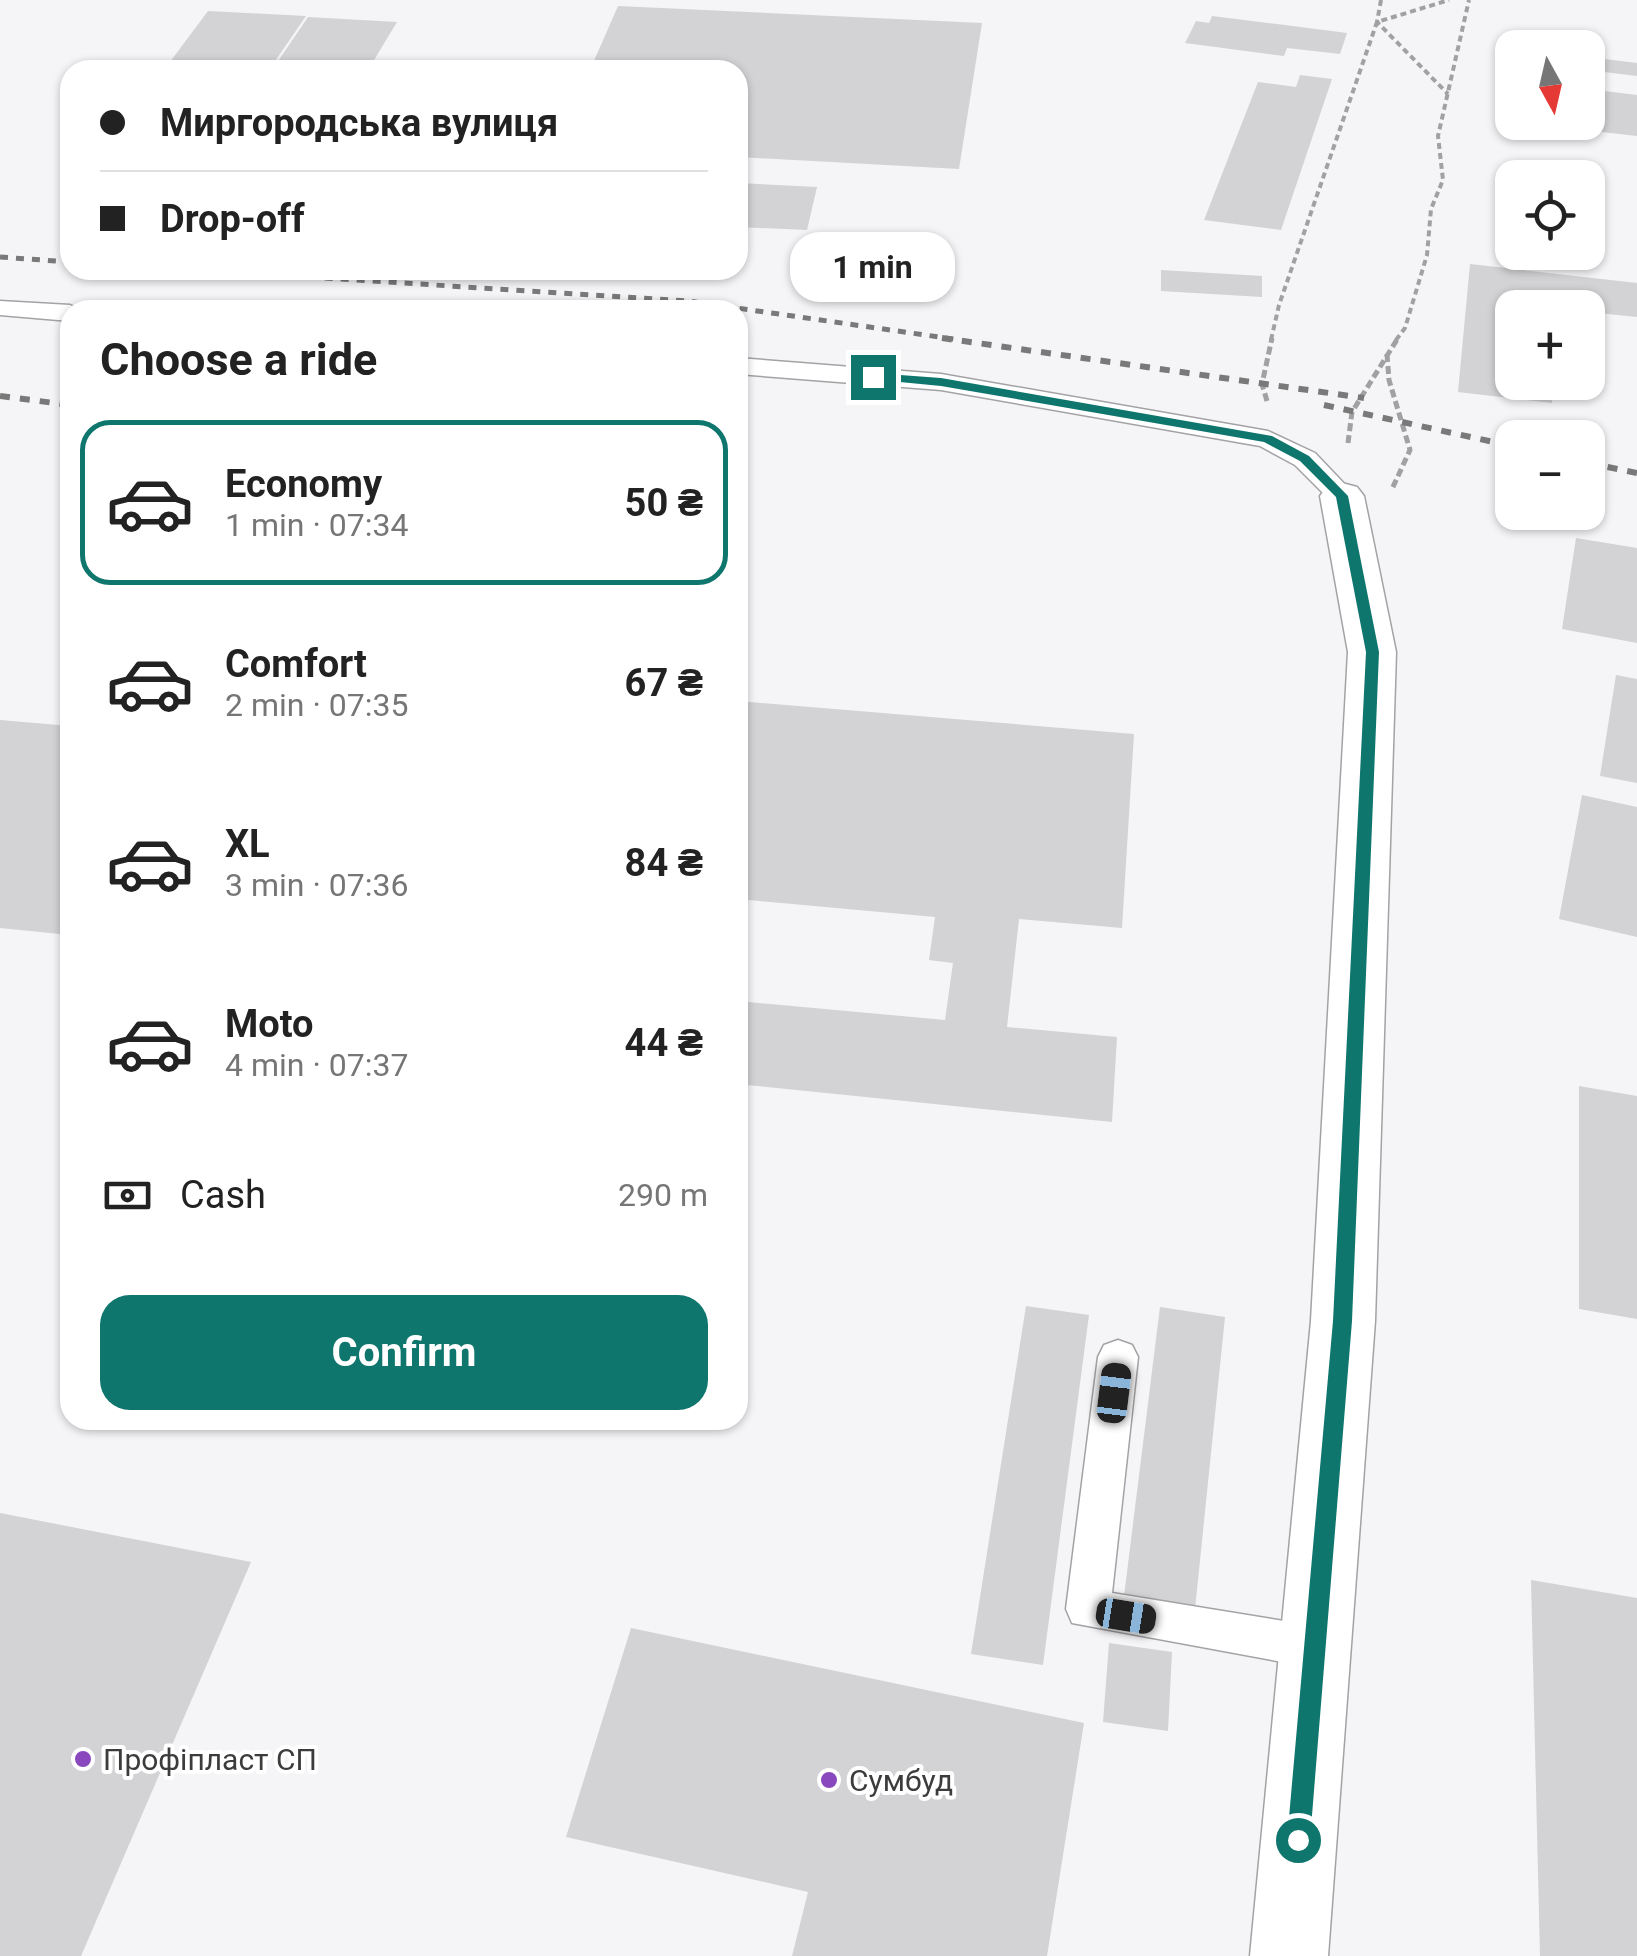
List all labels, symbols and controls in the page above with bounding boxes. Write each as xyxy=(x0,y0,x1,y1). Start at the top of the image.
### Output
north arrow xyxy=(1495,30,1605,140)
map controls xyxy=(1495,30,1605,530)
text: Миргородська вулиця xyxy=(160,101,558,145)
button: locate xyxy=(1495,160,1605,270)
text: Drop-off xyxy=(160,197,305,241)
callout: 1 min xyxy=(790,232,956,302)
text: 1 min xyxy=(832,248,913,286)
button: + xyxy=(1495,290,1605,400)
text: Choose a ride xyxy=(100,333,377,386)
route end xyxy=(851,355,896,400)
button: − xyxy=(1495,420,1605,530)
icon: car xyxy=(105,458,195,548)
text: Economy xyxy=(225,462,382,506)
text: 50 ₴ xyxy=(625,481,703,525)
text: 1 min · 07:34 xyxy=(225,506,408,544)
icon: car xyxy=(105,638,195,728)
text: Comfort xyxy=(225,642,367,686)
text: 67 ₴ xyxy=(625,661,703,705)
text: 2 min · 07:35 xyxy=(225,686,408,724)
icon: car xyxy=(105,818,195,908)
text: XL xyxy=(225,822,270,866)
text: 84 ₴ xyxy=(625,841,703,885)
text: 3 min · 07:36 xyxy=(225,866,408,904)
icon: car xyxy=(105,998,195,1088)
text: Moto xyxy=(225,1002,314,1046)
text: 44 ₴ xyxy=(625,1021,703,1065)
text: 4 min · 07:37 xyxy=(225,1046,408,1084)
icon: cash xyxy=(100,1168,155,1223)
text: Cash xyxy=(180,1173,266,1217)
text: 290 m xyxy=(618,1176,708,1214)
button: Confirm xyxy=(100,1295,708,1410)
car xyxy=(1095,1361,1133,1425)
car xyxy=(1094,1596,1158,1636)
place label: Профіпласт СП xyxy=(103,1742,317,1777)
marker: Профіпласт СП xyxy=(72,1748,94,1770)
place label: Сумбуд xyxy=(849,1763,953,1798)
marker: Сумбуд xyxy=(818,1769,840,1791)
route start xyxy=(1276,1818,1321,1863)

